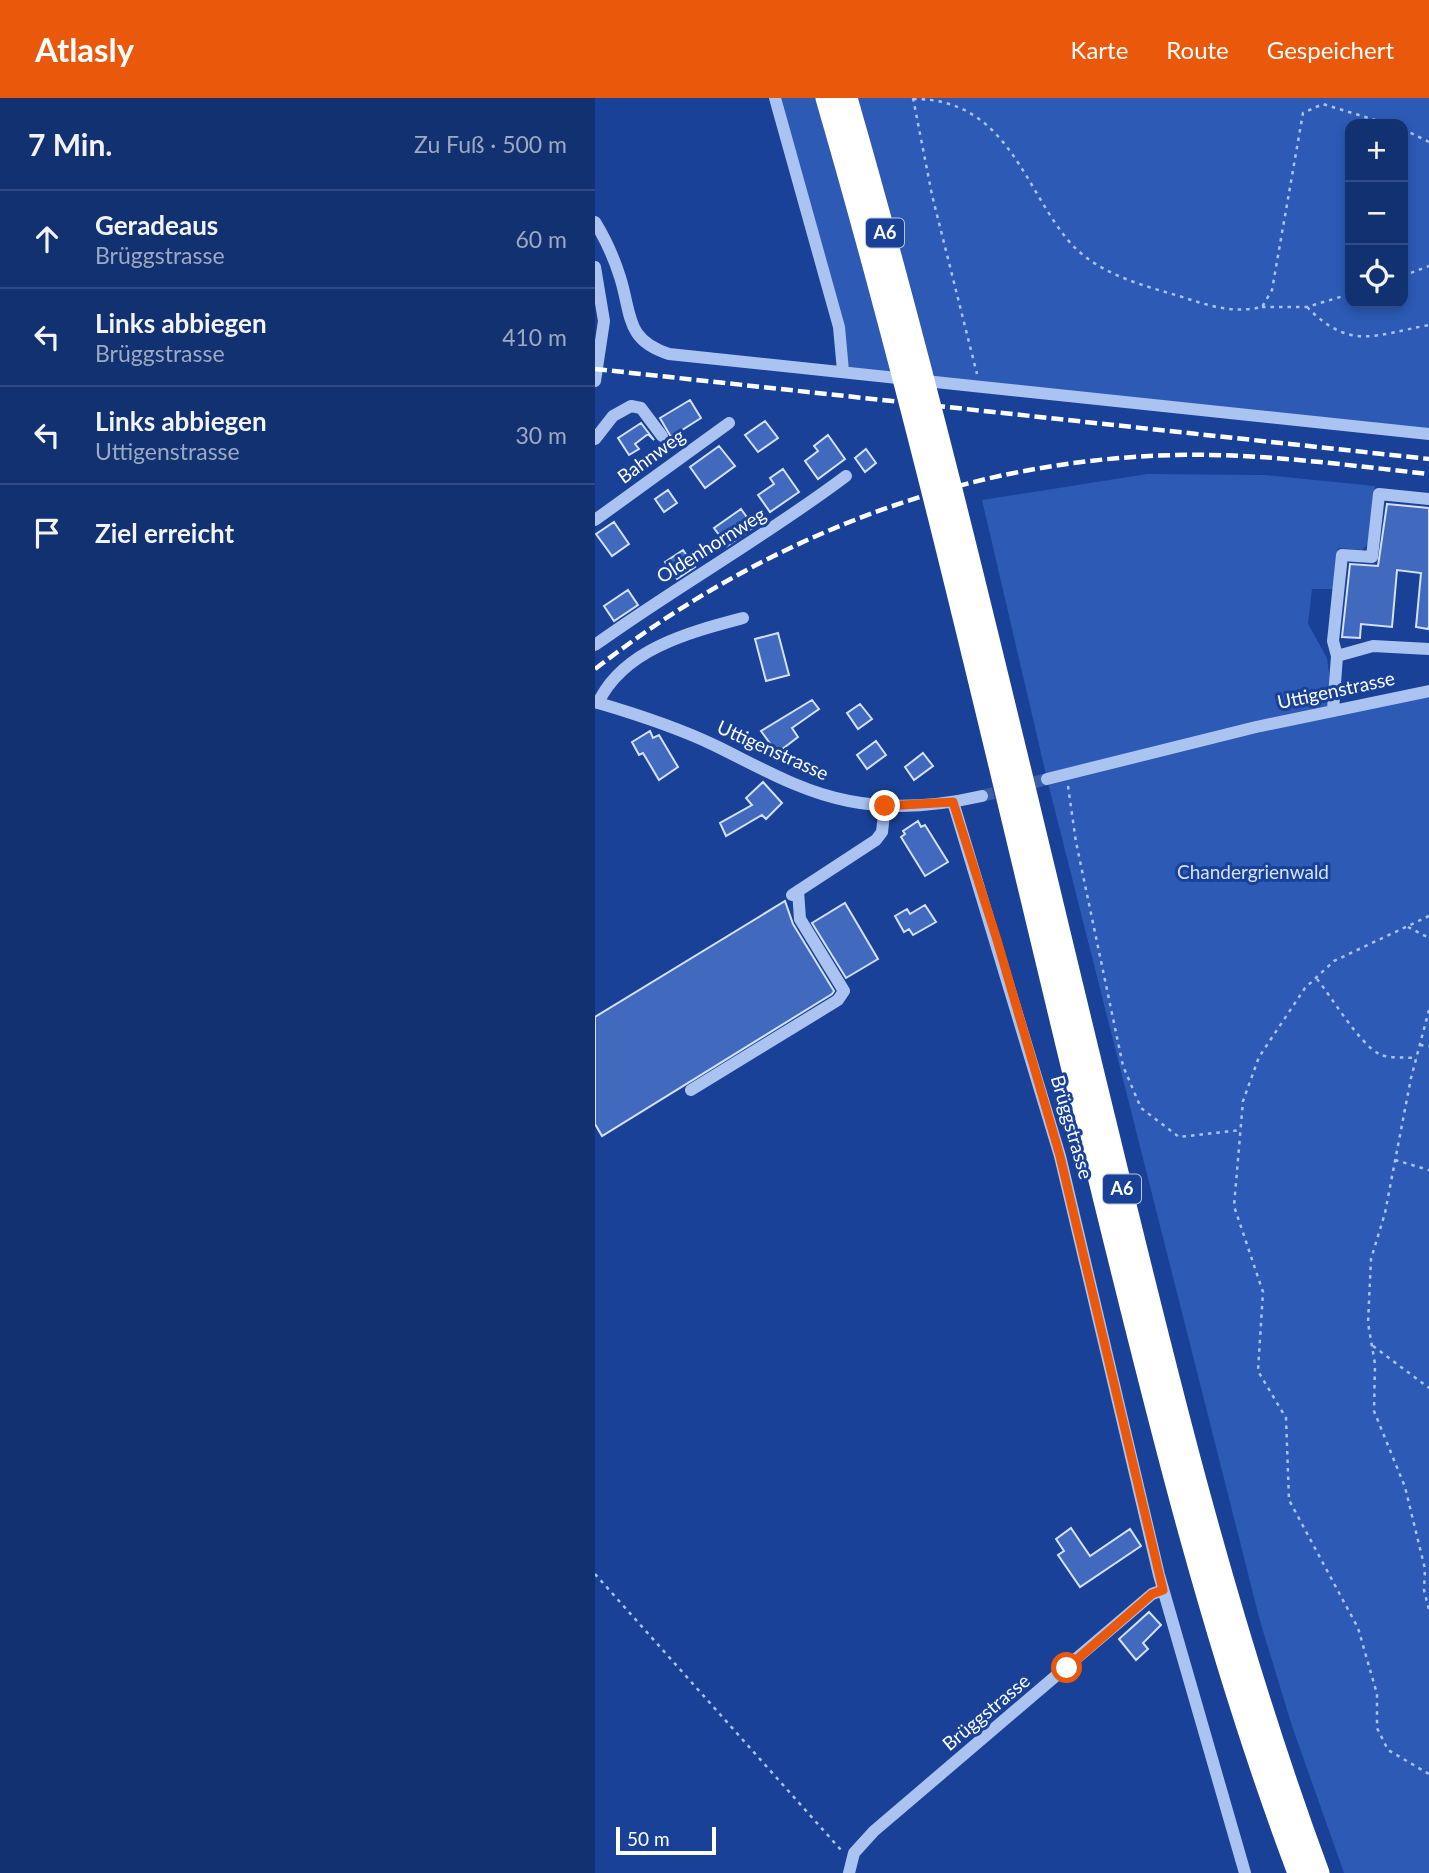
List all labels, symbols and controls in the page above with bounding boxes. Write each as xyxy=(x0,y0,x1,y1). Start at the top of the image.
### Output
text: Atlasly xyxy=(35,29,134,69)
text: Karte xyxy=(1071,35,1128,64)
text: Route xyxy=(1166,35,1229,64)
text: Gespeichert xyxy=(1267,35,1394,64)
map controls xyxy=(1345,119,1408,308)
button: + xyxy=(1345,119,1408,182)
text: 7 Min. xyxy=(28,126,113,162)
text: Zu Fuß · 500 m xyxy=(414,130,567,158)
button: − xyxy=(1345,182,1408,245)
text: Geradeaus xyxy=(95,209,218,241)
road number: A6 xyxy=(866,218,904,248)
icon: ahead xyxy=(28,220,66,258)
text: 60 m xyxy=(516,225,567,253)
text: Brüggstrasse xyxy=(95,241,225,269)
button: locate xyxy=(1345,245,1408,308)
text: Links abbiegen xyxy=(95,307,267,339)
icon: left xyxy=(28,318,66,356)
text: 410 m xyxy=(502,323,567,351)
text: Brüggstrasse xyxy=(95,339,225,367)
text: Links abbiegen xyxy=(95,405,267,437)
icon: left xyxy=(28,416,66,454)
text: 30 m xyxy=(516,421,567,449)
street label: Bahnweg xyxy=(613,423,689,488)
text: Uttigenstrasse xyxy=(95,437,240,465)
street label: Oldenhornweg xyxy=(652,502,770,587)
icon: arrive xyxy=(28,514,66,552)
text: Ziel erreicht xyxy=(95,517,234,549)
street label: Uttigenstrasse xyxy=(1275,666,1397,713)
street label: Uttigenstrasse xyxy=(714,715,832,784)
route end xyxy=(869,790,900,821)
park label: Chandergrienwald xyxy=(1177,860,1329,883)
street label: Brüggstrasse xyxy=(1047,1072,1098,1181)
road number: A6 xyxy=(1103,1174,1141,1204)
route start xyxy=(1051,1652,1082,1683)
street label: Brüggstrasse xyxy=(937,1668,1034,1755)
scale bar xyxy=(616,1824,716,1856)
text: 50 m xyxy=(627,1827,670,1850)

